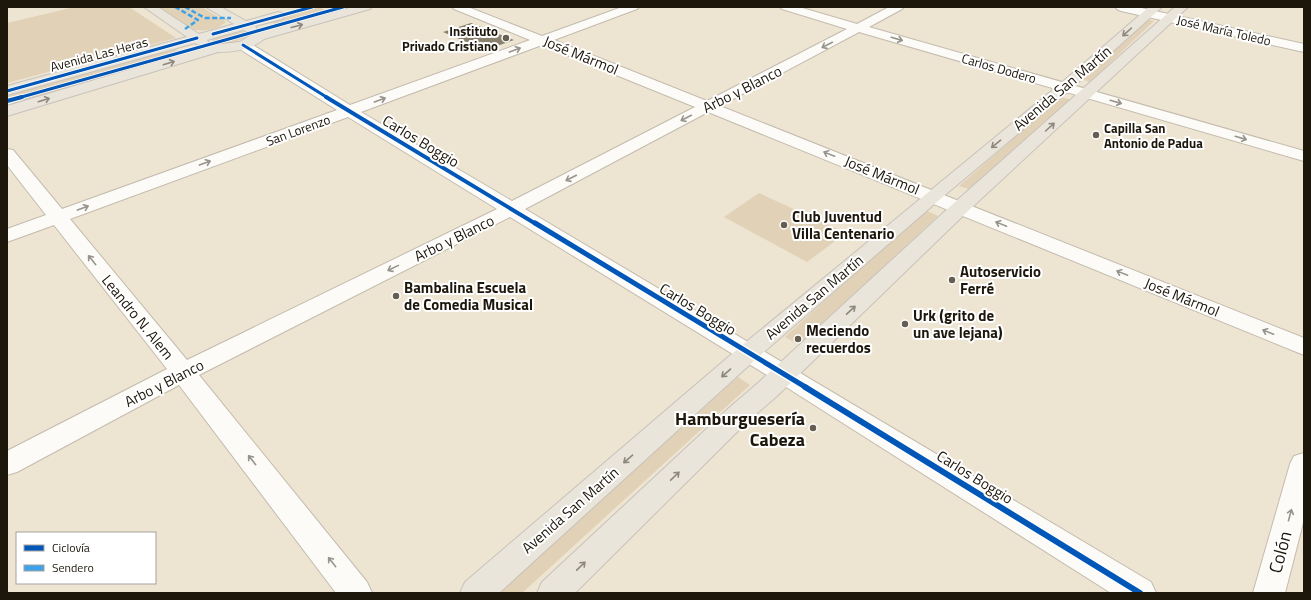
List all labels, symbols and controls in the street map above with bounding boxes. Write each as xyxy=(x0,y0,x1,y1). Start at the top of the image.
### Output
street label: José María Toledo xyxy=(1175,9,1273,51)
place label: Instituto Privado Cristiano xyxy=(402,21,498,56)
one-way arrow xyxy=(290,22,303,29)
one-way arrow xyxy=(1121,28,1132,37)
street label: José Mármol xyxy=(540,29,622,81)
street label: Avenida Las Heras xyxy=(48,31,150,77)
marker: Instituto Privado Cristiano xyxy=(501,33,511,43)
one-way arrow xyxy=(890,36,903,43)
street label: Avenida San Martín xyxy=(1008,40,1116,136)
one-way arrow xyxy=(821,42,833,49)
one-way arrow xyxy=(509,46,521,54)
street label: Carlos Dodero xyxy=(959,48,1039,88)
one-way arrow xyxy=(162,59,175,66)
street label: Arbo y Blanco xyxy=(698,59,786,119)
one-way arrow xyxy=(374,95,386,103)
one-way arrow xyxy=(38,96,51,103)
one-way arrow xyxy=(1109,99,1122,106)
street label: San Lorenzo xyxy=(263,109,333,151)
street label: Carlos Boggio xyxy=(378,109,464,173)
one-way arrow xyxy=(681,115,693,122)
place label: Capilla San Antonio de Padua xyxy=(1104,118,1203,153)
one-way arrow xyxy=(1045,122,1055,132)
marker: Capilla San Antonio de Padua xyxy=(1091,130,1101,140)
one-way arrow xyxy=(1234,135,1247,142)
one-way arrow xyxy=(990,139,1001,148)
street label: José Mármol xyxy=(841,149,923,201)
one-way arrow xyxy=(823,150,835,158)
one-way arrow xyxy=(199,159,211,167)
one-way arrow xyxy=(565,175,577,182)
one-way arrow xyxy=(77,204,90,211)
place label: Club Juventud Villa Centenario xyxy=(792,205,894,245)
street label: Arbo y Blanco xyxy=(410,209,498,267)
one-way arrow xyxy=(996,219,1008,227)
marker: Club Juventud Villa Centenario xyxy=(779,220,789,230)
street label: Avenida San Martín xyxy=(760,249,868,345)
one-way arrow xyxy=(87,255,96,266)
place label: Autoservicio Ferré xyxy=(960,260,1041,300)
one-way arrow xyxy=(387,265,399,272)
one-way arrow xyxy=(1116,268,1128,276)
street label: Leandro N. Alem xyxy=(96,269,180,365)
street label: José Mármol xyxy=(1141,271,1223,323)
marker: Autoservicio Ferré xyxy=(947,275,957,285)
place label: Bambalina Escuela de Comedia Musical xyxy=(404,276,533,316)
street label: Carlos Boggio xyxy=(655,277,741,341)
marker: Bambalina Escuela de Comedia Musical xyxy=(391,291,401,301)
place label: Urk (grito de un ave lejana) xyxy=(913,304,1003,344)
one-way arrow xyxy=(846,305,856,315)
place label: Meciendo recuerdos xyxy=(806,319,871,359)
marker: Urk (grito de un ave lejana) xyxy=(900,319,910,329)
one-way arrow xyxy=(1262,328,1274,336)
marker: Meciendo recuerdos xyxy=(793,334,803,344)
street label: Arbo y Blanco xyxy=(120,353,208,413)
one-way arrow xyxy=(721,368,731,377)
place label: Hamburguesería Cabeza xyxy=(675,405,805,453)
marker: Hamburguesería Cabeza xyxy=(808,423,818,433)
street label: Carlos Boggio xyxy=(932,444,1018,510)
one-way arrow xyxy=(623,454,634,463)
one-way arrow xyxy=(248,455,256,466)
street label: Avenida San Martín xyxy=(516,461,624,559)
one-way arrow xyxy=(670,471,680,480)
one-way arrow xyxy=(1287,509,1294,522)
street label: Colón xyxy=(1261,528,1299,576)
legend xyxy=(16,532,156,584)
text: Ciclovía xyxy=(52,538,90,557)
one-way arrow xyxy=(328,557,337,568)
text: Sendero xyxy=(52,558,94,577)
one-way arrow xyxy=(576,561,586,571)

